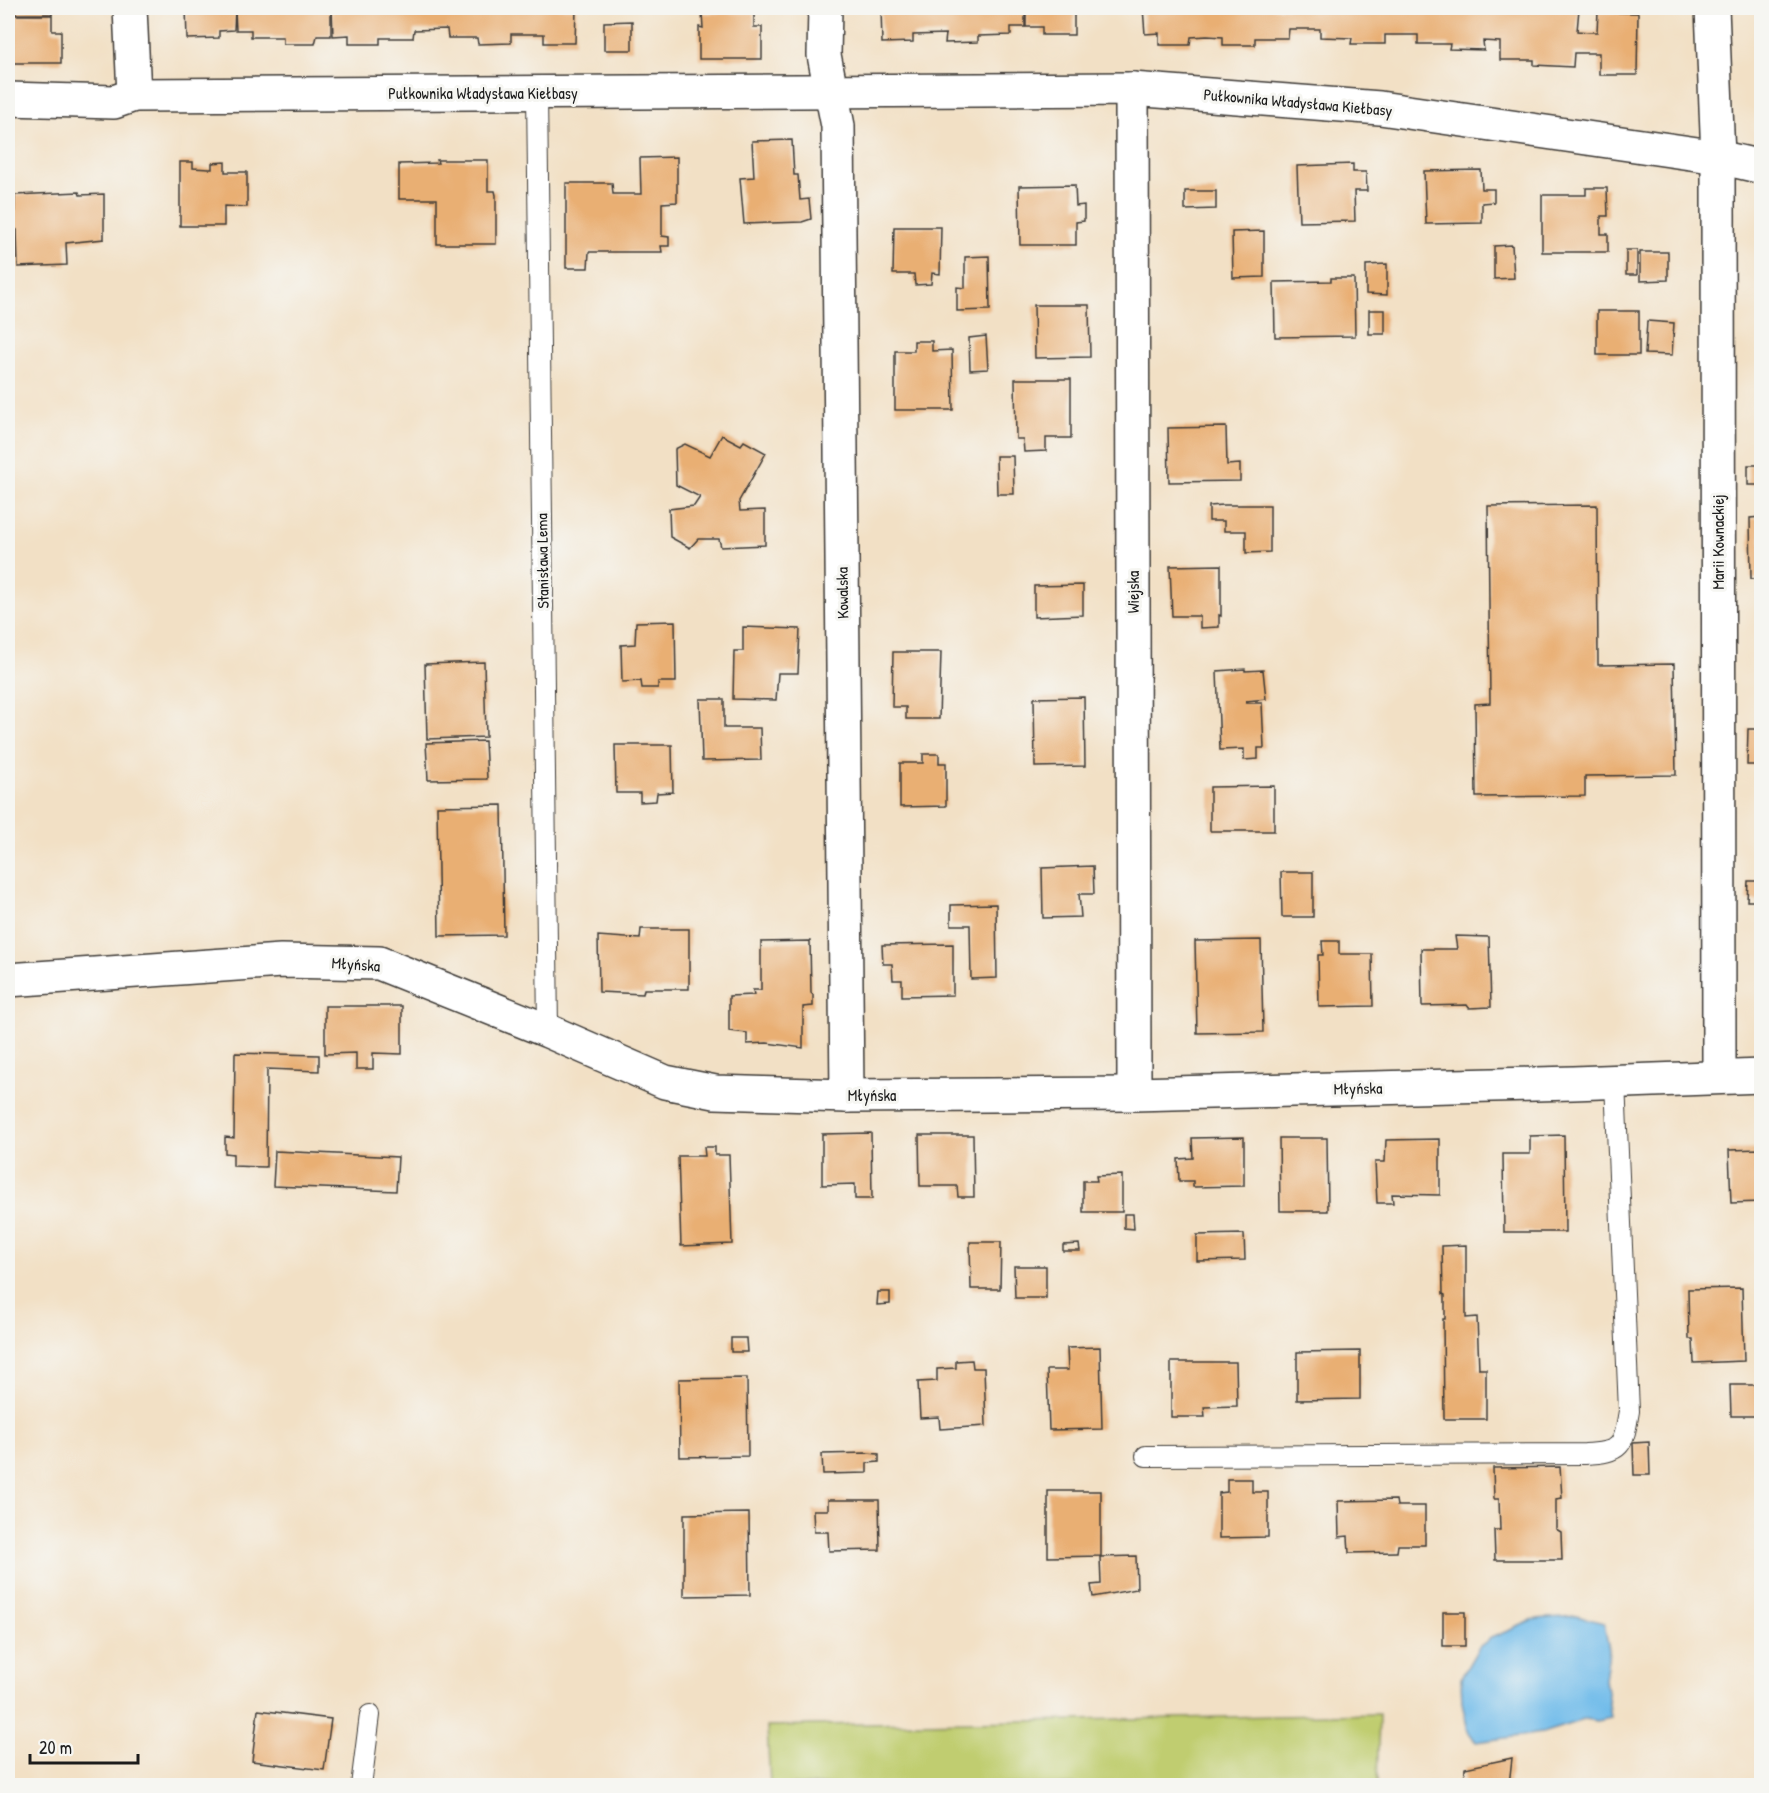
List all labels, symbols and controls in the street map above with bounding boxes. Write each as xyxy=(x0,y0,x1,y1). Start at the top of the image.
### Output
street label: Pułkownika Władysława Kiełbasy xyxy=(388,82,578,104)
street label: Pułkownika Władysława Kiełbasy xyxy=(1203,83,1394,121)
street label: Marii Kownackiej xyxy=(1707,494,1729,590)
street label: Stanisława Lema xyxy=(530,513,554,609)
street label: Kowalska xyxy=(831,567,853,619)
street label: Wiejska xyxy=(1122,571,1144,613)
street label: Młyńska xyxy=(331,951,381,977)
street label: Młyńska xyxy=(1333,1077,1383,1099)
street label: Młyńska xyxy=(848,1084,896,1106)
scale bar xyxy=(30,1727,138,1765)
text: 20 m xyxy=(39,1735,72,1760)

